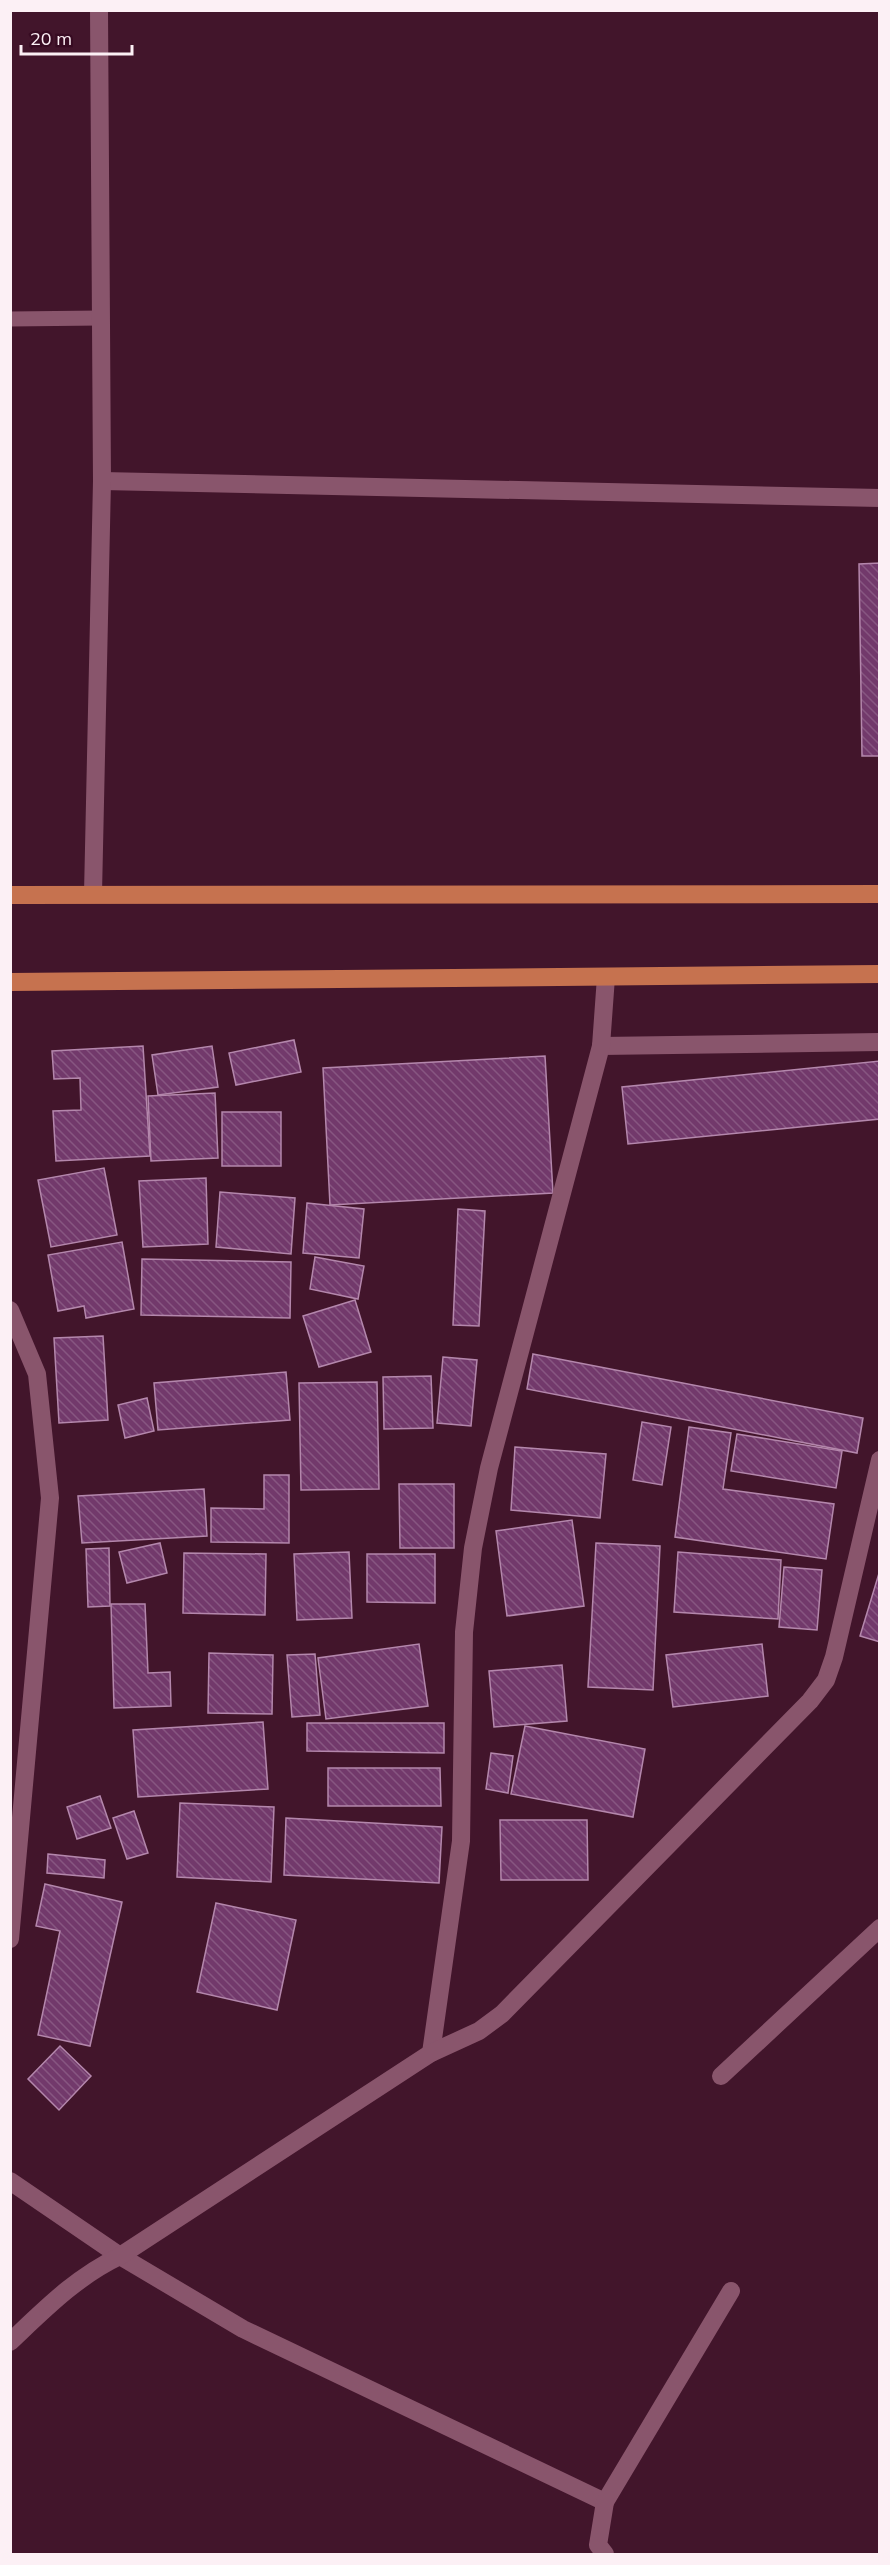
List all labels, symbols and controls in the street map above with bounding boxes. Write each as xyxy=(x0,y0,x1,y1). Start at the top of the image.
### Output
scale bar xyxy=(21,18,132,56)
text: 20 m xyxy=(30,27,72,50)

